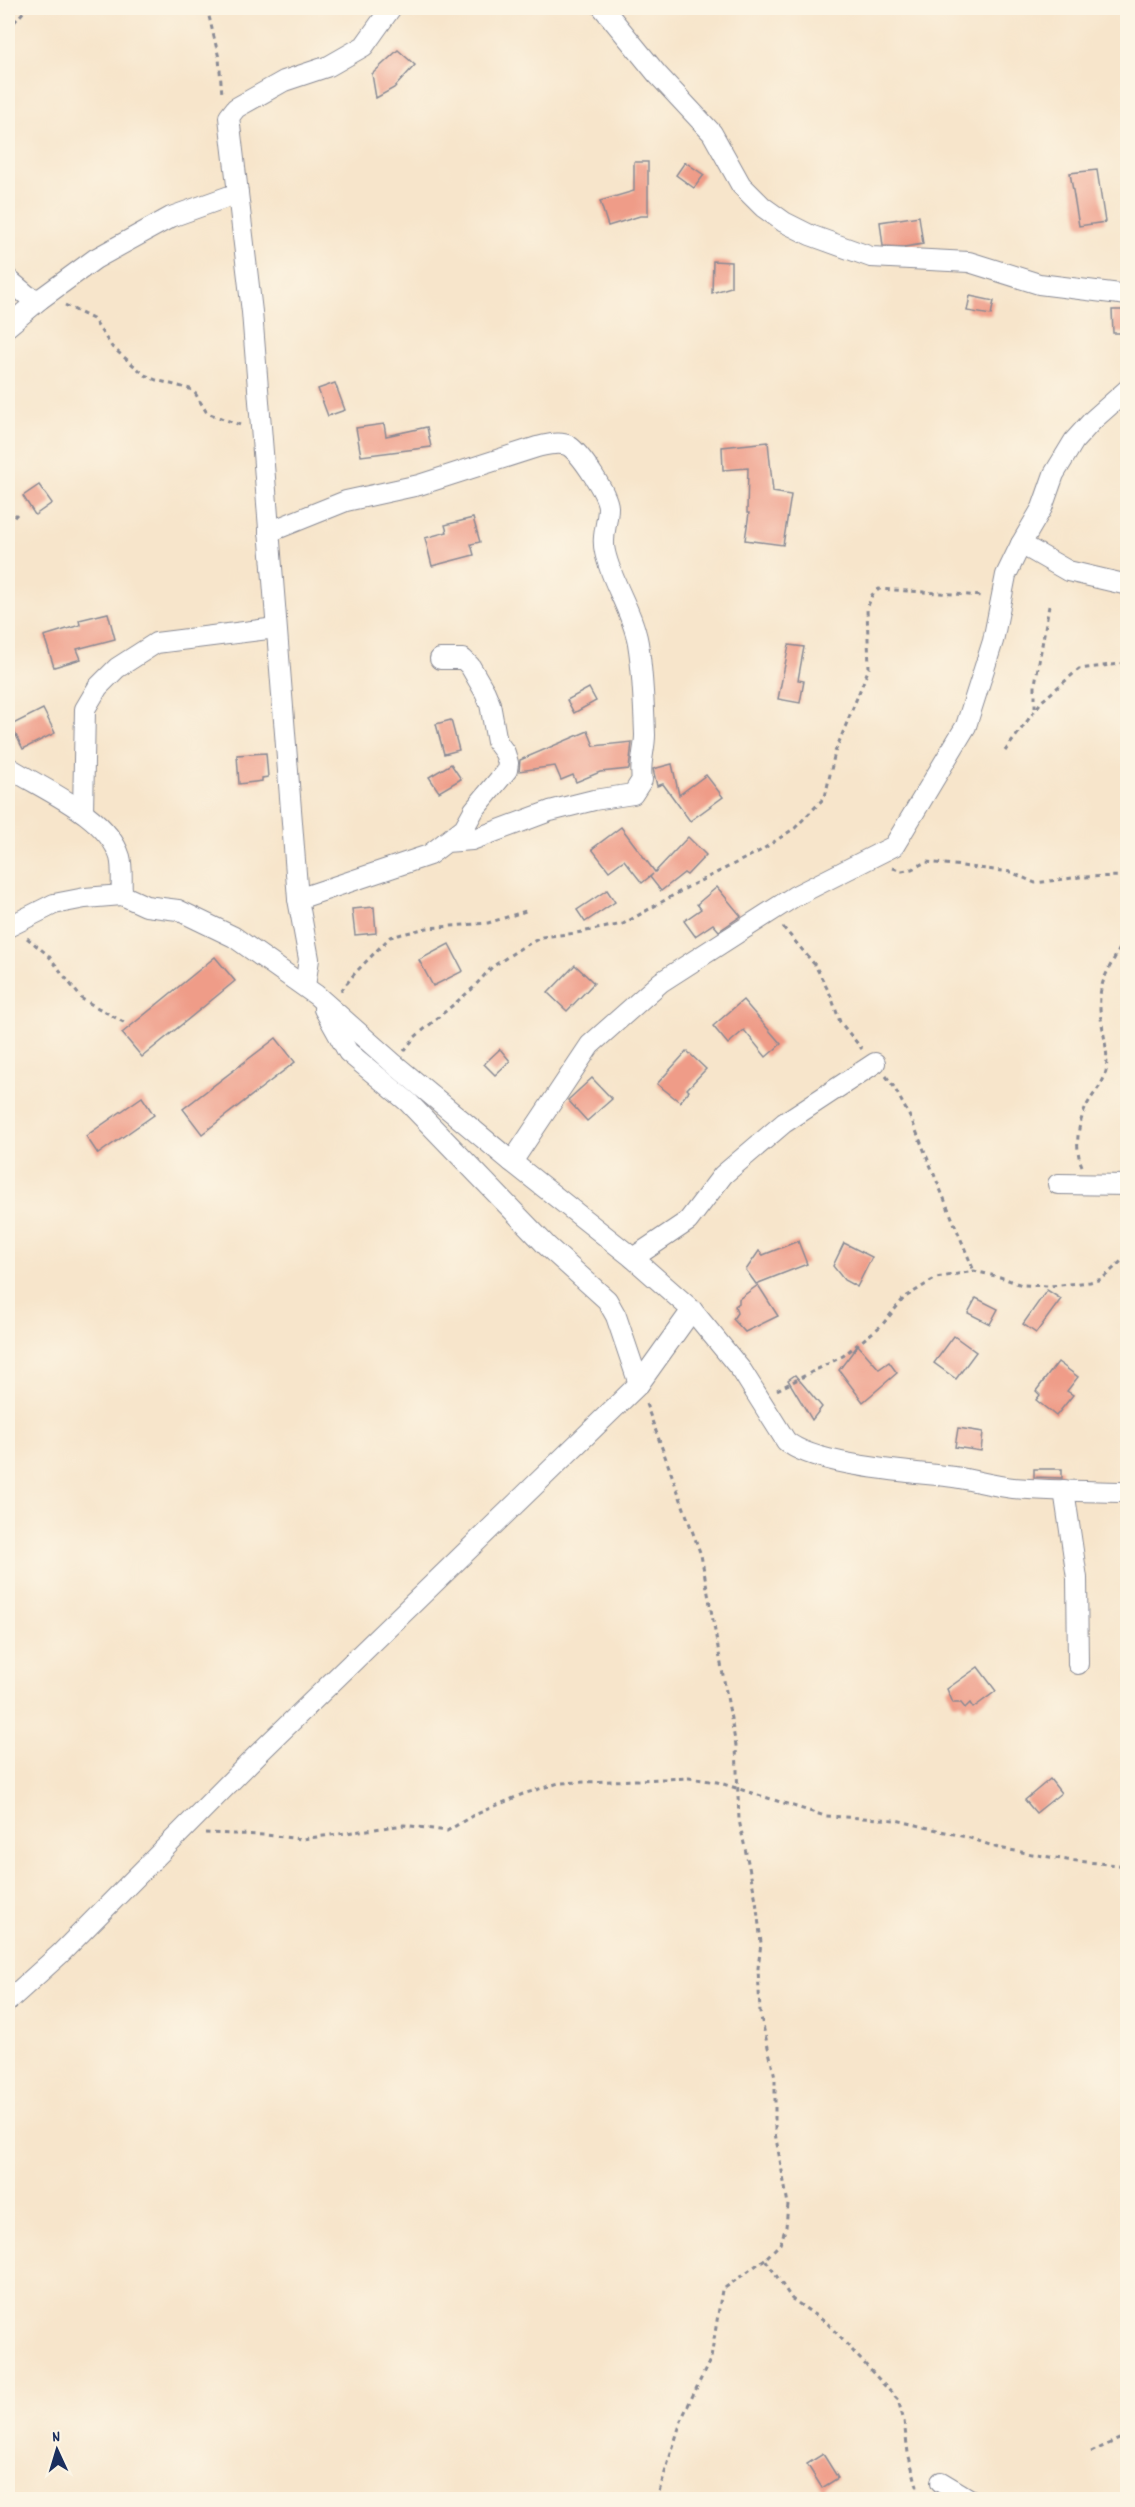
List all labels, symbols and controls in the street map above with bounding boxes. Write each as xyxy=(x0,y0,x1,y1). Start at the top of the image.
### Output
north arrow xyxy=(27,2420,87,2480)
text: N xyxy=(51,2426,61,2449)

